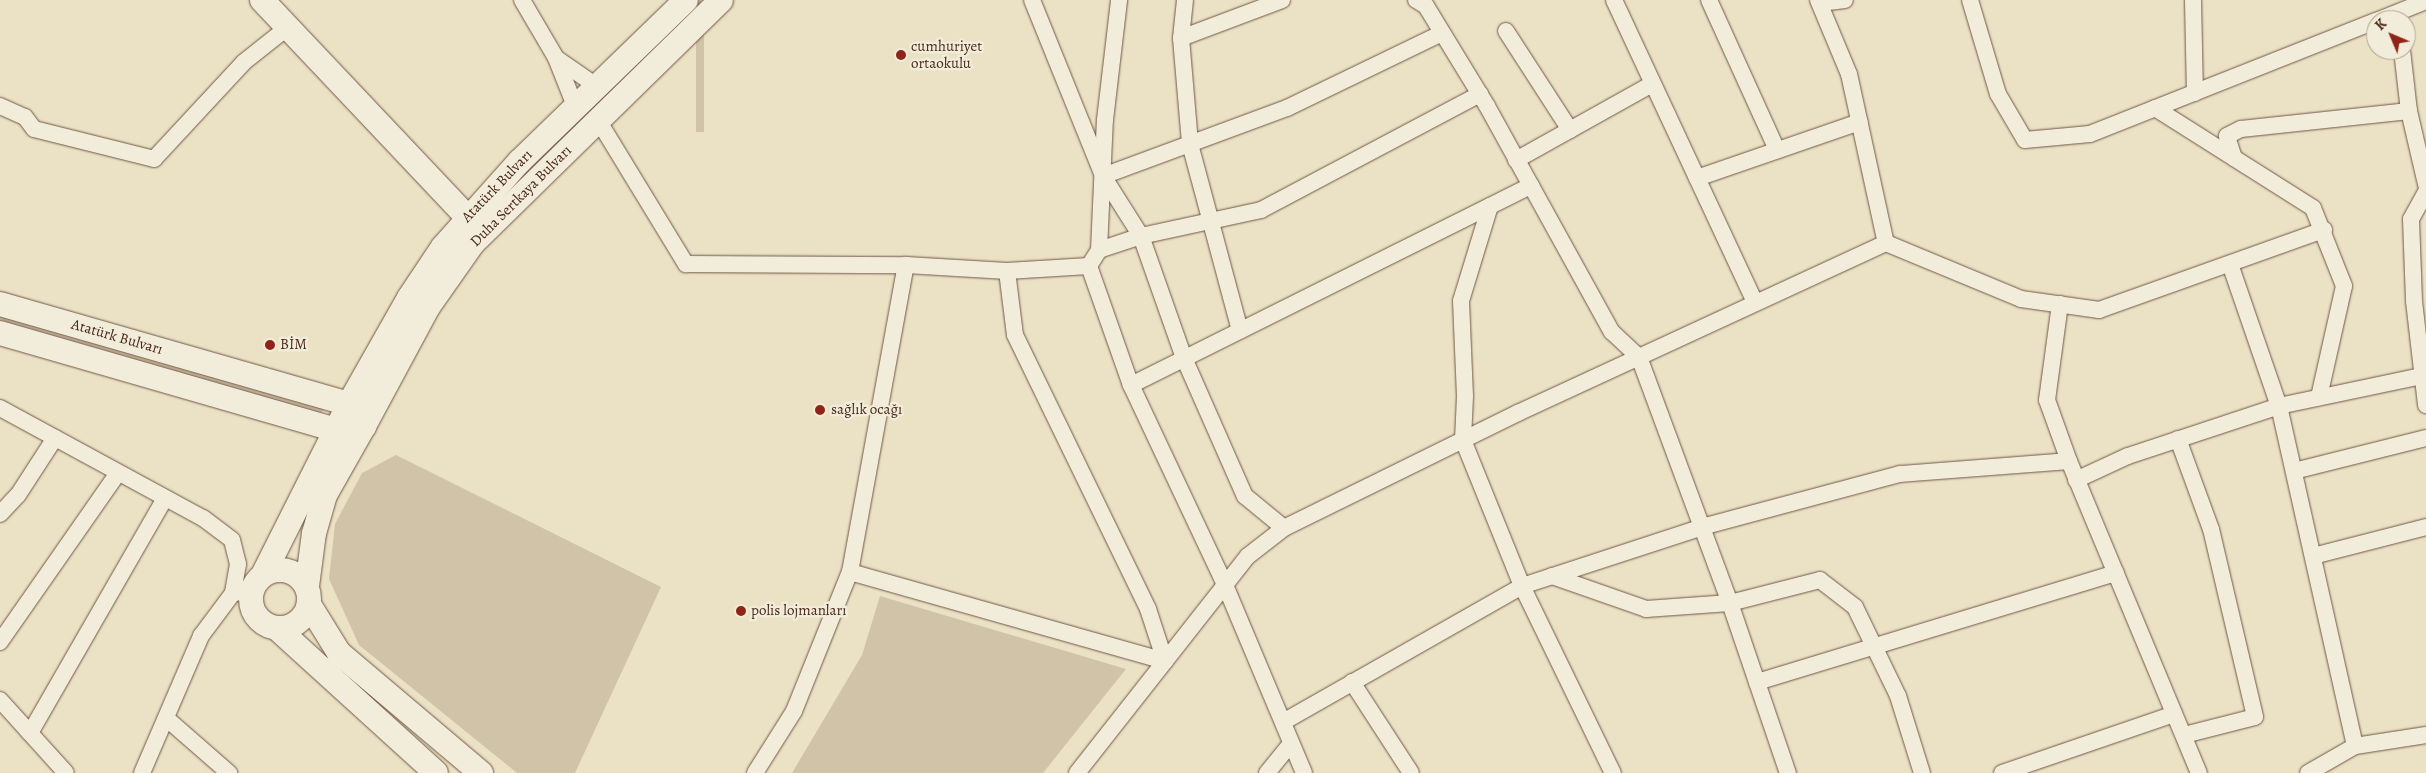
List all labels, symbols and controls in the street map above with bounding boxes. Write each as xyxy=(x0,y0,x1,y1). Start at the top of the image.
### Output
north arrow xyxy=(2366,10,2416,60)
text: K xyxy=(2371,15,2391,35)
place label: cumhuriyet ortaokulu xyxy=(911,37,982,72)
marker: cumhuriyet ortaokulu xyxy=(895,49,907,61)
street label: Duha Sertkaya Bulvarı xyxy=(467,142,575,250)
street label: Atatürk Bulvarı xyxy=(458,146,536,226)
street label: Atatürk Bulvarı xyxy=(69,315,165,359)
place label: BİM xyxy=(280,336,307,354)
marker: BİM xyxy=(264,339,276,351)
place label: sağlık ocağı xyxy=(831,401,902,419)
marker: sağlık ocağı xyxy=(813,403,827,417)
place label: polis lojmanları xyxy=(751,602,846,620)
marker: polis lojmanları xyxy=(735,605,747,617)

